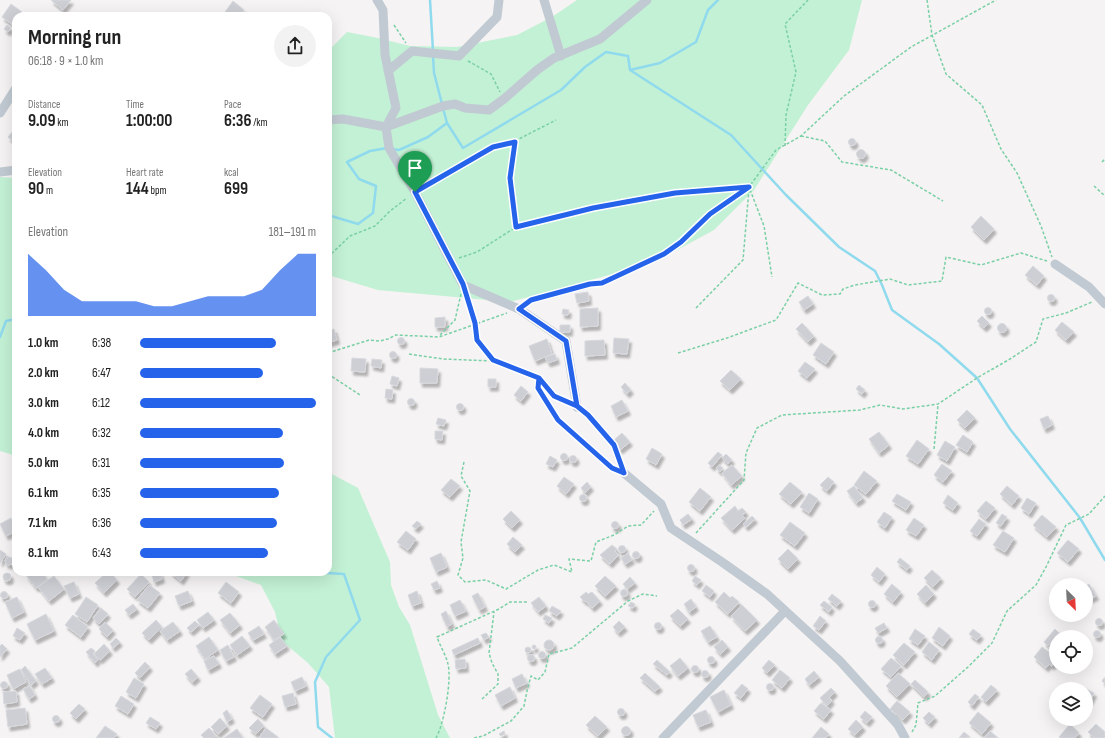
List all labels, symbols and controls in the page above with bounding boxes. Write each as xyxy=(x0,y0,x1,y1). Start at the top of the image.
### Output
text: Morning run xyxy=(28,24,121,51)
button: share xyxy=(274,25,316,67)
text: 06:18 · 9 × 1.0 km xyxy=(28,53,103,69)
text: Distance xyxy=(28,98,60,111)
text: Time xyxy=(126,98,144,111)
text: Pace xyxy=(224,98,242,111)
text: 9.09 xyxy=(28,111,55,131)
text: 1:00:00 xyxy=(126,111,172,131)
text: 6:36 xyxy=(224,111,251,131)
text: km xyxy=(55,116,68,129)
text: /km xyxy=(251,116,267,129)
pin xyxy=(398,151,432,192)
icon: arrive xyxy=(404,157,426,179)
text: Elevation xyxy=(28,166,62,179)
text: Heart rate xyxy=(126,166,164,179)
text: kcal xyxy=(224,166,239,179)
text: 90 xyxy=(28,179,44,199)
text: 144 xyxy=(126,179,149,199)
text: 699 xyxy=(224,179,248,199)
text: m xyxy=(44,184,53,197)
text: bpm xyxy=(149,184,167,197)
text: Elevation xyxy=(28,224,68,240)
text: 181–191 m xyxy=(269,224,316,240)
text: 1.0 km xyxy=(28,335,58,351)
text: 6:38 xyxy=(92,335,111,351)
text: 2.0 km xyxy=(28,365,59,381)
text: 6:47 xyxy=(92,365,111,381)
text: 3.0 km xyxy=(28,395,59,411)
text: 6:12 xyxy=(92,395,110,411)
text: 4.0 km xyxy=(28,425,59,441)
text: 6:32 xyxy=(92,425,111,441)
text: 5.0 km xyxy=(28,455,59,471)
text: 6:31 xyxy=(92,455,110,471)
text: 6.1 km xyxy=(28,485,58,501)
text: 6:35 xyxy=(92,485,111,501)
text: 7.1 km xyxy=(28,515,57,531)
text: 6:36 xyxy=(92,515,111,531)
text: 8.1 km xyxy=(28,545,58,561)
text: 6:43 xyxy=(92,545,111,561)
north arrow xyxy=(1049,578,1093,622)
map controls xyxy=(1049,578,1093,726)
button: locate xyxy=(1049,630,1093,674)
button: layers xyxy=(1049,682,1093,726)

